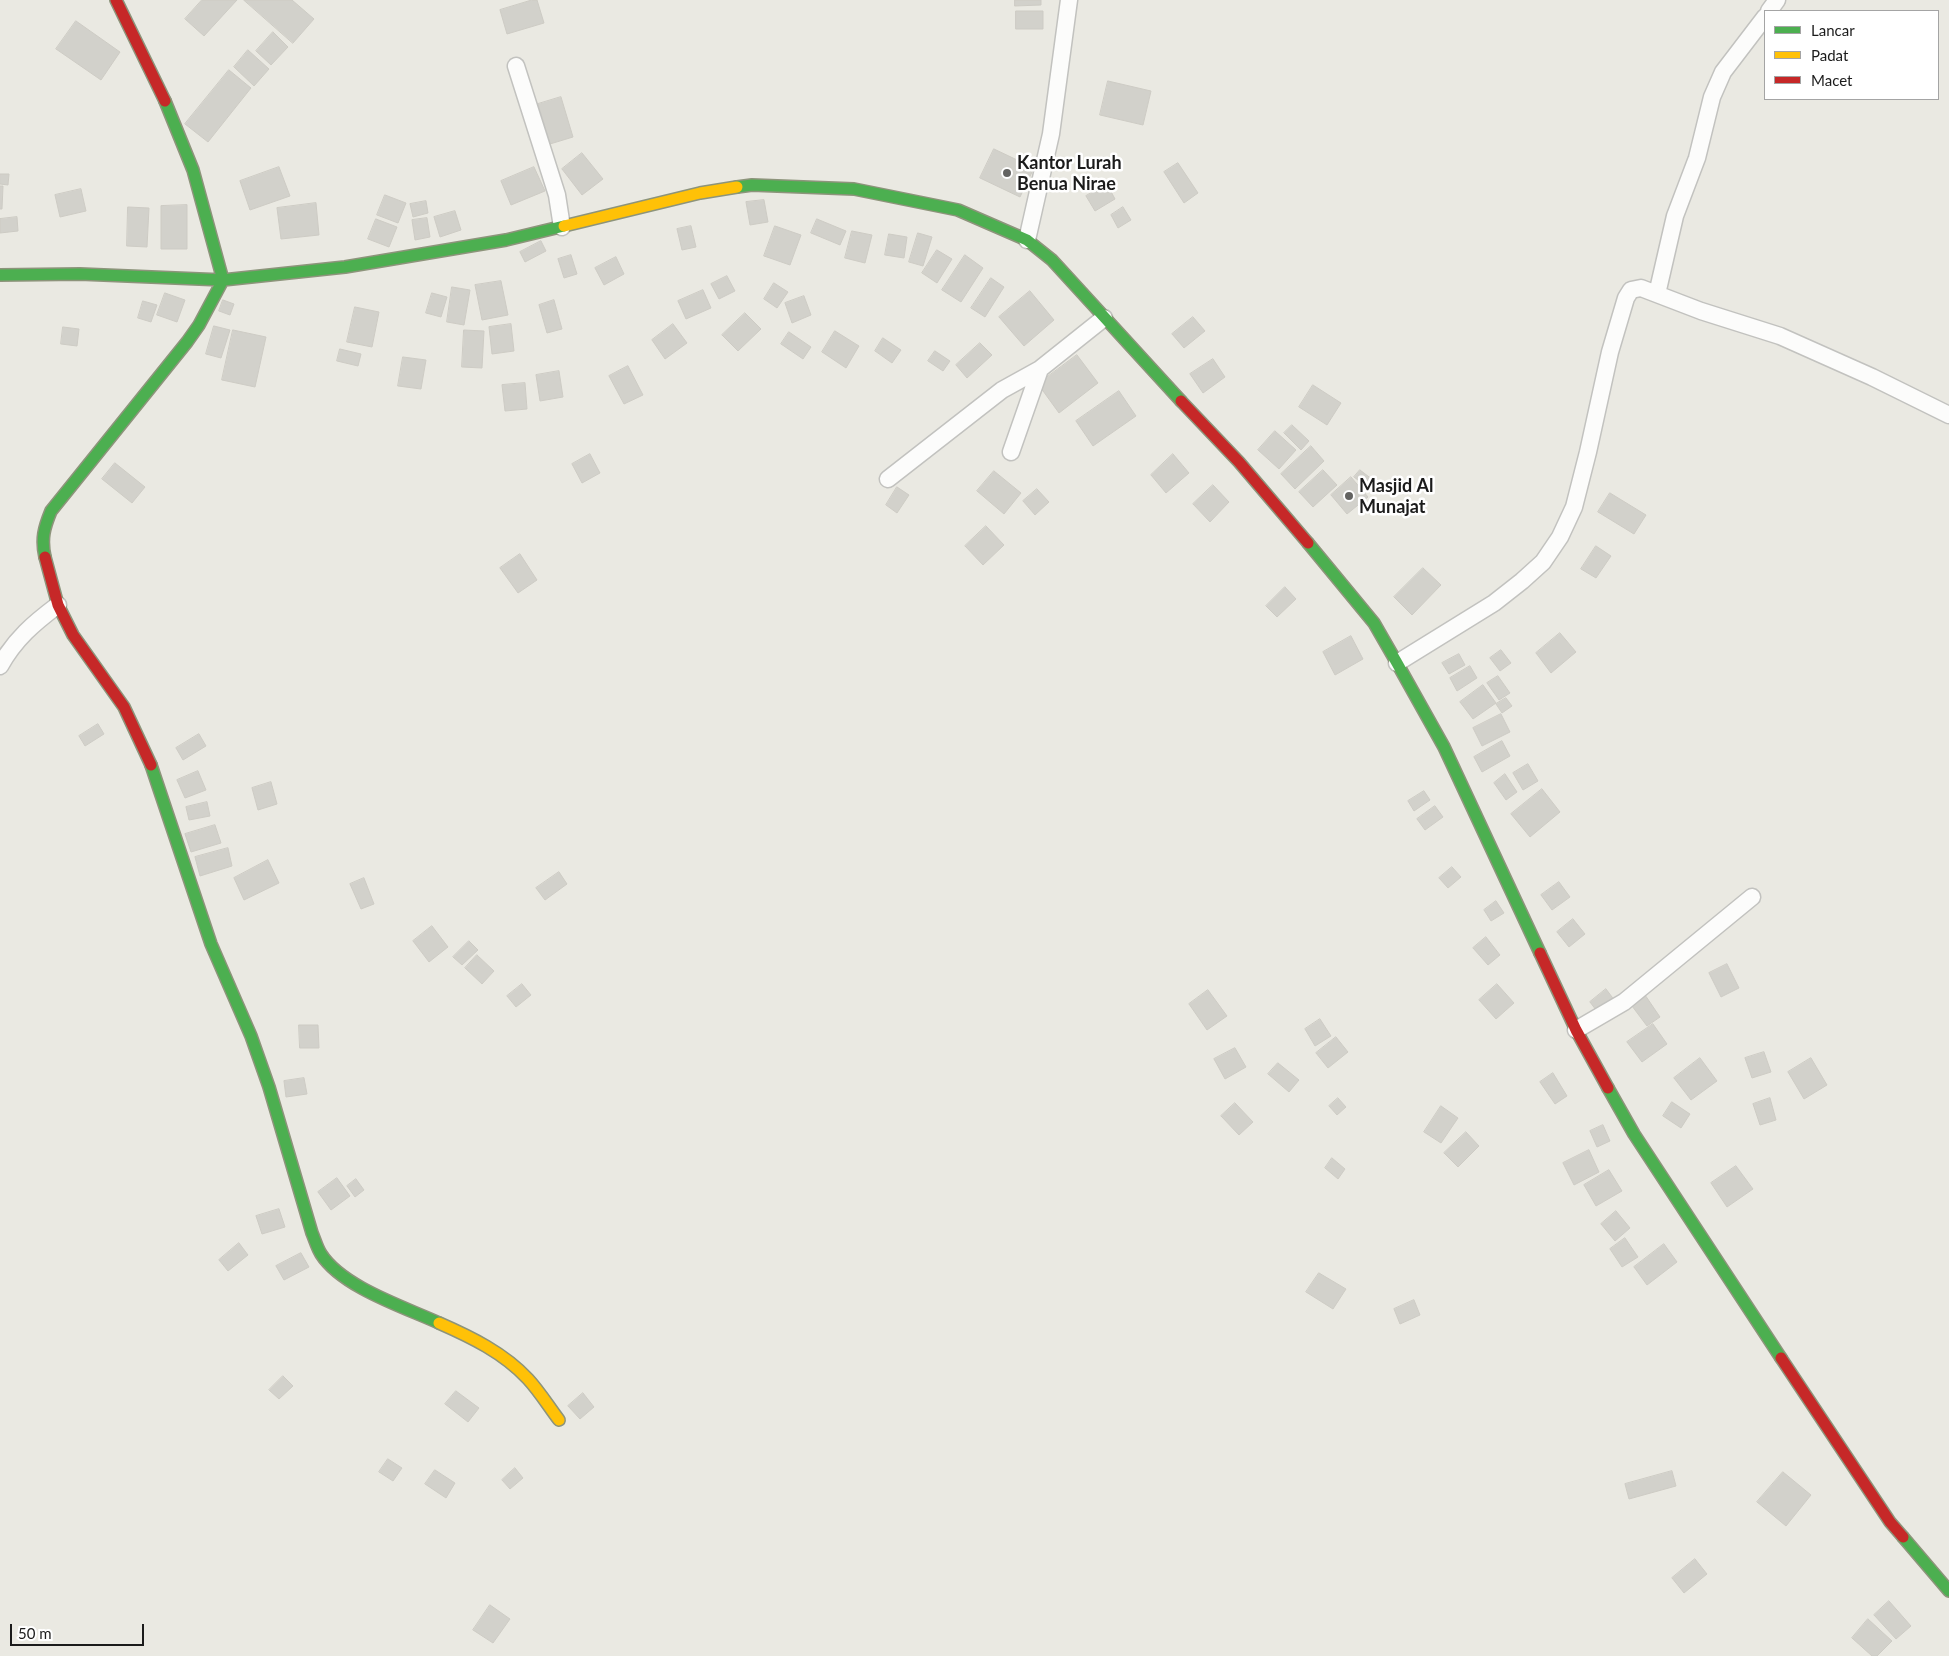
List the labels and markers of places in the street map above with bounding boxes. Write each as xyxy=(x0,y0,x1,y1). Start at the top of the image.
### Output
place label: Kantor Lurah Benua Nirae xyxy=(1017,152,1122,194)
marker: Kantor Lurah Benua Nirae xyxy=(1001,167,1013,179)
place label: Masjid Al Munajat xyxy=(1359,475,1434,518)
marker: Masjid Al Munajat xyxy=(1343,490,1355,502)

